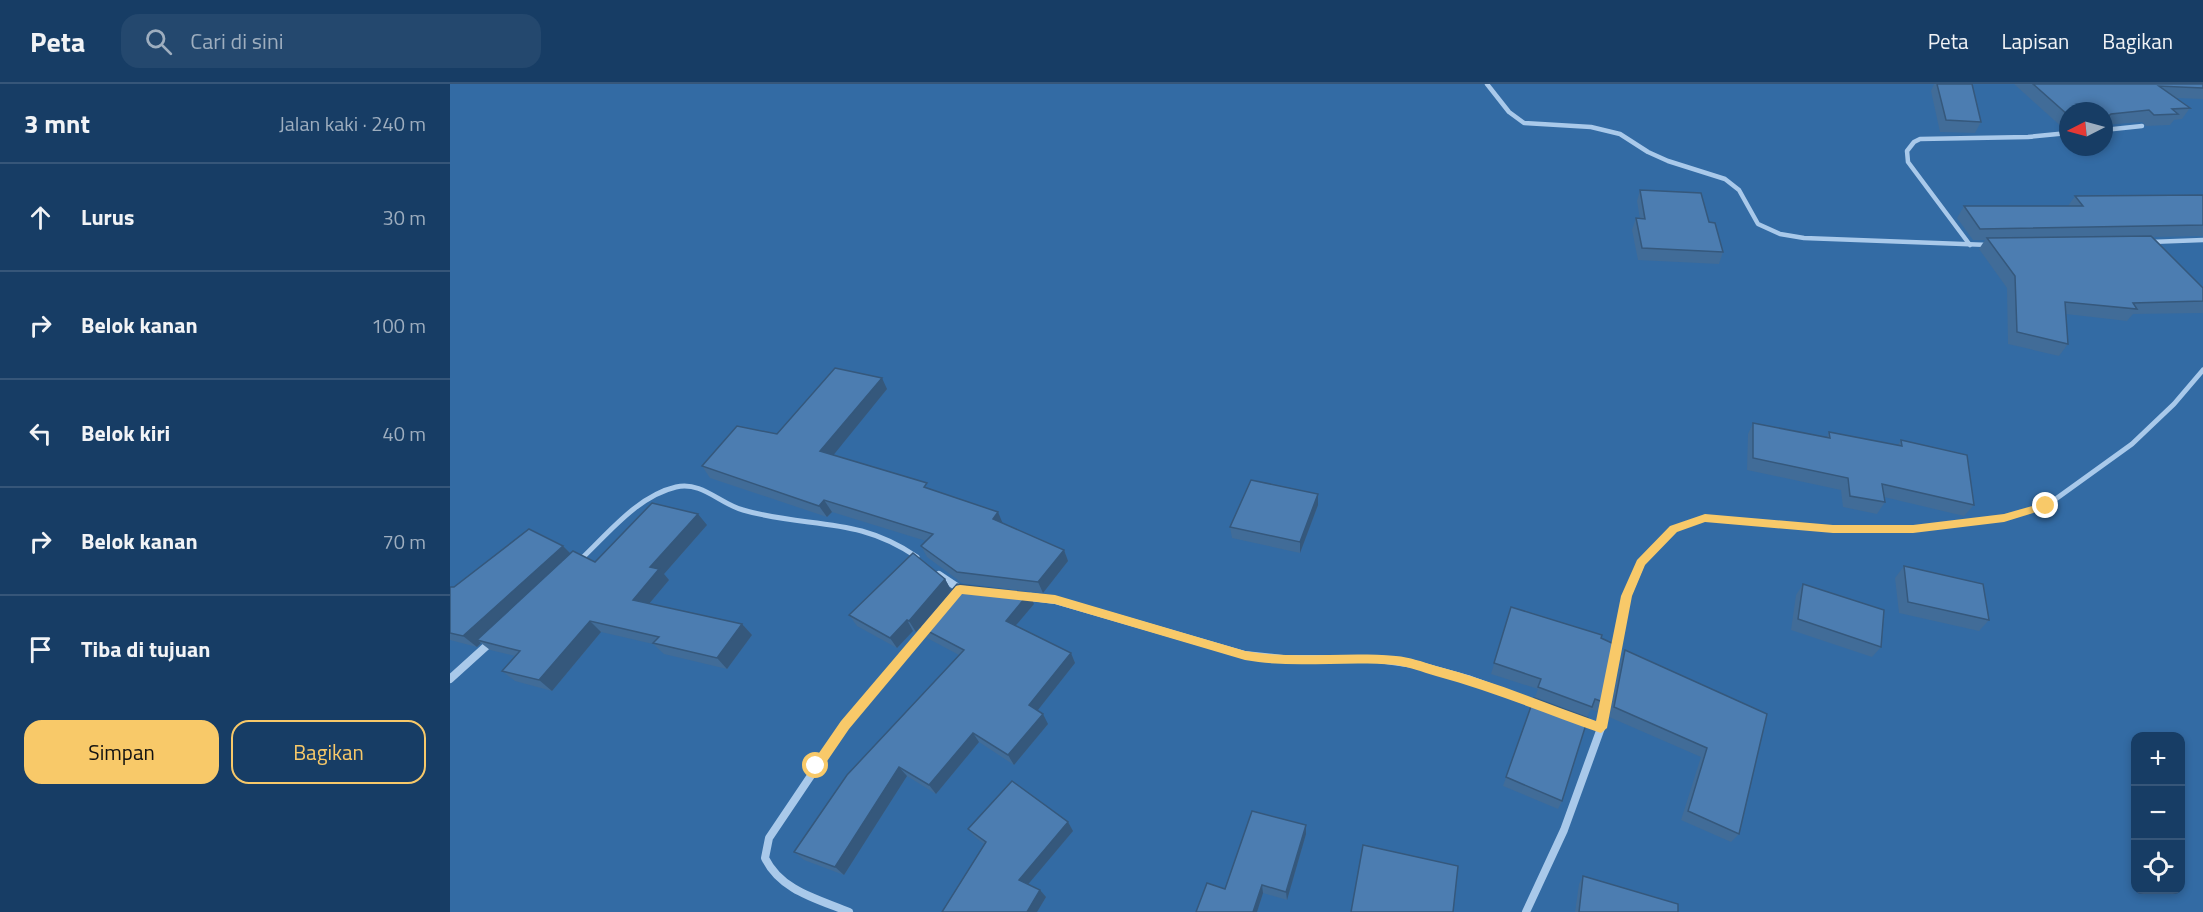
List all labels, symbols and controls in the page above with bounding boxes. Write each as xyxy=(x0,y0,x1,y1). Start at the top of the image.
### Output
search box xyxy=(121,14,541,68)
text: Peta xyxy=(30,20,85,63)
text: Cari di sini xyxy=(190,24,284,58)
icon: search xyxy=(142,25,175,58)
text: Peta xyxy=(1928,25,1969,57)
text: Lapisan xyxy=(2002,25,2069,57)
text: Bagikan xyxy=(2102,25,2173,57)
north arrow xyxy=(2059,102,2113,156)
text: 3 mnt xyxy=(24,104,90,143)
text: Jalan kaki · 240 m xyxy=(279,108,426,139)
text: Lurus xyxy=(81,200,134,234)
icon: ahead xyxy=(24,201,57,234)
text: 30 m xyxy=(382,202,426,233)
text: Belok kanan xyxy=(81,308,198,342)
icon: right xyxy=(24,309,57,342)
text: 100 m xyxy=(371,310,426,341)
text: Belok kiri xyxy=(81,416,170,450)
icon: left xyxy=(24,417,57,450)
text: 40 m xyxy=(382,418,426,449)
route end xyxy=(2032,492,2058,518)
text: Belok kanan xyxy=(81,524,198,558)
icon: right xyxy=(24,525,57,558)
text: 70 m xyxy=(382,526,426,557)
text: Tiba di tujuan xyxy=(81,632,210,666)
icon: arrive xyxy=(24,633,57,666)
button: Simpan xyxy=(24,720,219,784)
button: Bagikan xyxy=(231,720,426,784)
map controls xyxy=(2131,732,2185,894)
button: + xyxy=(2131,732,2185,786)
route start xyxy=(802,752,828,778)
button: − xyxy=(2131,786,2185,840)
button: locate xyxy=(2131,840,2185,894)

